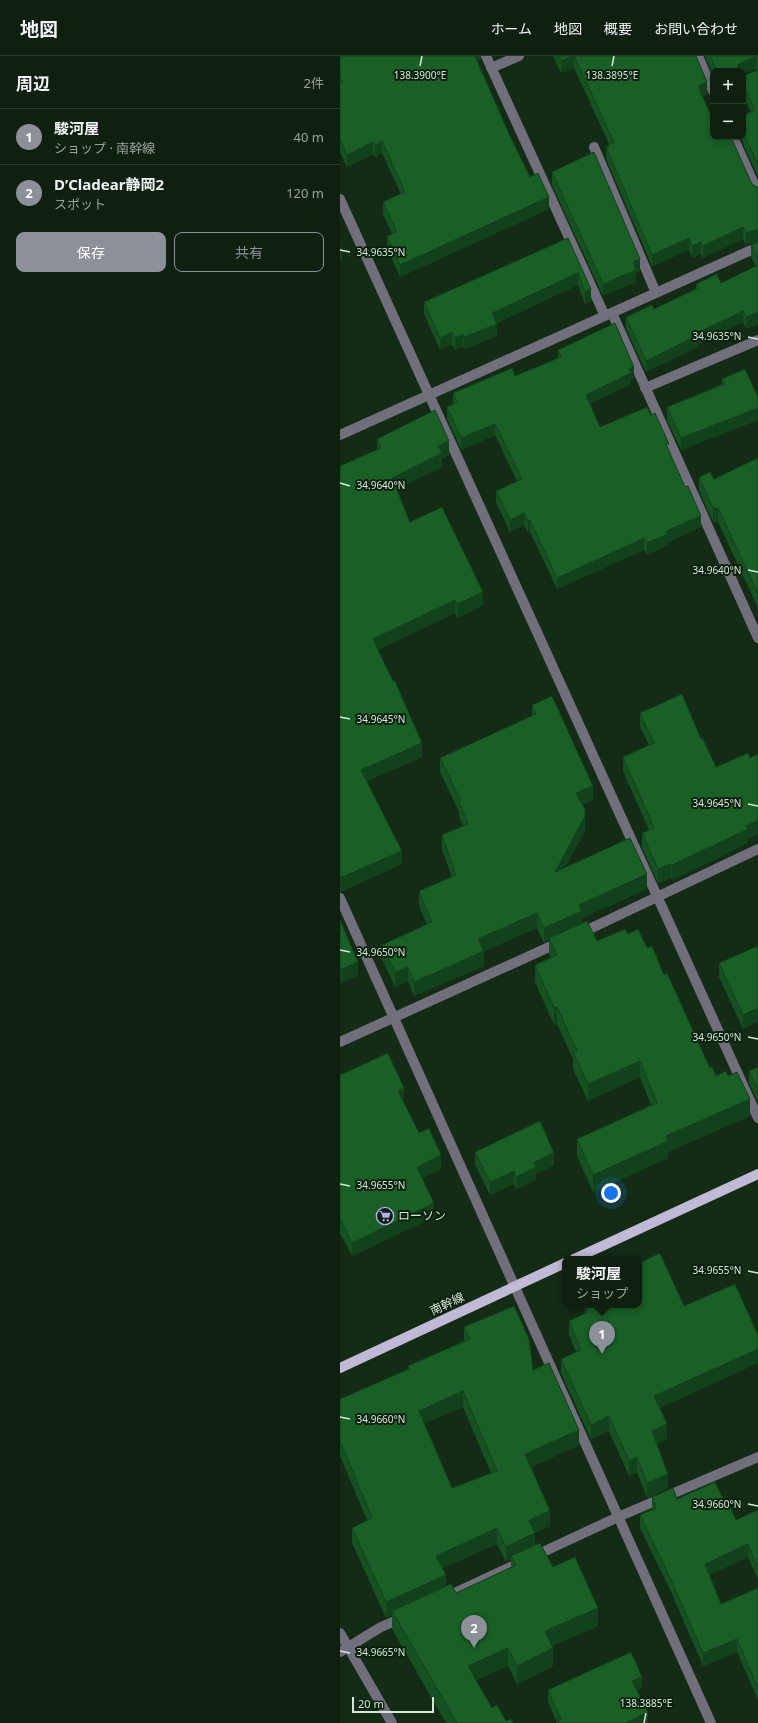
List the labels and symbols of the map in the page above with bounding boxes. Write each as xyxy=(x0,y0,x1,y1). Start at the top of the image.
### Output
text: 138.3900°E xyxy=(394,68,446,82)
text: 138.3895°E xyxy=(586,68,638,82)
text: 34.9635°N xyxy=(357,245,405,259)
text: 34.9635°N xyxy=(693,329,741,343)
text: 34.9640°N xyxy=(357,478,405,492)
text: 34.9640°N xyxy=(693,563,741,577)
text: 34.9645°N xyxy=(357,712,405,726)
text: 34.9645°N xyxy=(693,796,741,810)
text: 34.9650°N xyxy=(357,945,405,959)
text: 34.9650°N xyxy=(693,1030,741,1044)
text: 34.9655°N xyxy=(357,1178,405,1192)
your location xyxy=(601,1183,621,1203)
supermarket icon: ローソン xyxy=(375,1206,395,1226)
place label: ローソン xyxy=(398,1207,446,1224)
text: 34.9655°N xyxy=(693,1263,741,1277)
street label: 南幹線 xyxy=(427,1288,467,1319)
pin: 1 xyxy=(589,1321,615,1354)
text: 34.9660°N xyxy=(357,1412,405,1426)
text: 34.9660°N xyxy=(693,1497,741,1511)
pin: 2 xyxy=(461,1615,487,1648)
text: 34.9665°N xyxy=(357,1645,405,1659)
scale bar xyxy=(352,1695,434,1714)
text: 138.3885°E xyxy=(620,1696,672,1710)

